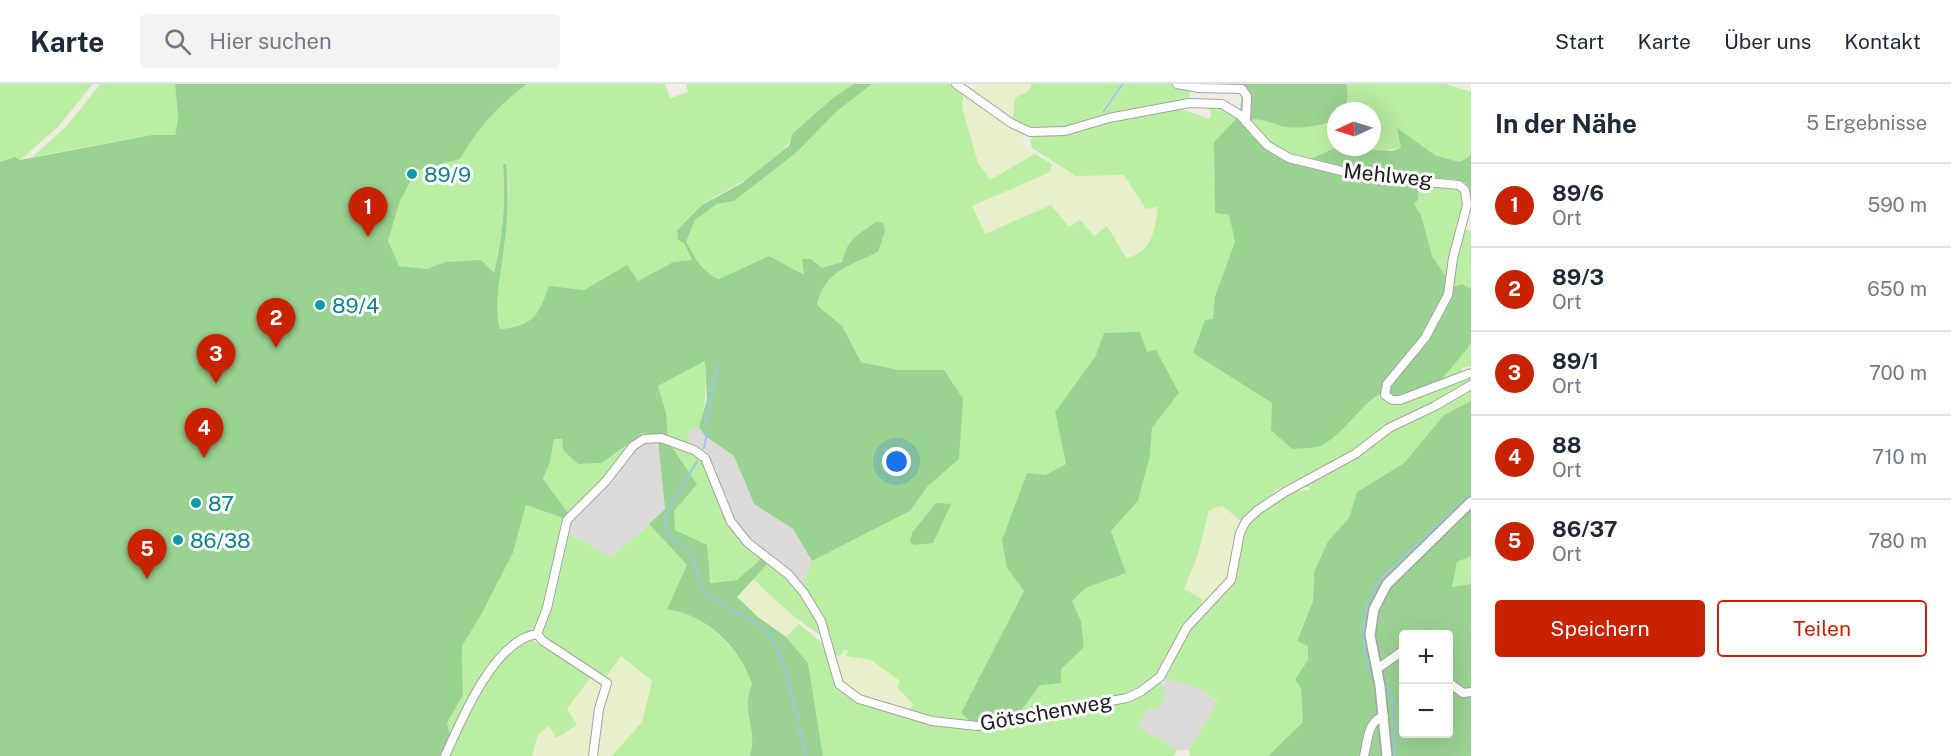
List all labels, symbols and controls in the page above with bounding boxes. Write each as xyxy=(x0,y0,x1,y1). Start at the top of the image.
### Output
search box xyxy=(140,14,560,68)
text: Karte xyxy=(30,25,104,58)
icon: search xyxy=(161,25,194,58)
text: Hier suchen xyxy=(209,28,332,54)
text: Start xyxy=(1555,29,1604,54)
text: Karte xyxy=(1637,29,1691,54)
text: Über uns xyxy=(1724,29,1811,54)
text: Kontakt xyxy=(1844,29,1921,54)
north arrow xyxy=(1327,102,1381,156)
text: In der Nähe xyxy=(1495,108,1637,139)
text: 5 Ergebnisse xyxy=(1806,111,1927,135)
street label: Mehlweg xyxy=(1342,158,1434,192)
place label: 89/9 xyxy=(424,162,471,187)
marker: 89/9 xyxy=(405,167,419,181)
text: 89/6 xyxy=(1552,180,1604,206)
pin: 1 xyxy=(348,188,388,237)
text: 1 xyxy=(1510,193,1519,217)
text: 590 m xyxy=(1867,193,1927,217)
text: Ort xyxy=(1552,206,1582,230)
text: 89/3 xyxy=(1552,264,1604,290)
text: 2 xyxy=(1508,277,1521,301)
text: 650 m xyxy=(1867,277,1927,301)
text: Ort xyxy=(1552,290,1582,314)
place label: 89/4 xyxy=(332,293,379,318)
pin: 2 xyxy=(256,298,296,348)
marker: 89/4 xyxy=(313,298,327,312)
pin: 3 xyxy=(196,334,236,384)
text: 89/1 xyxy=(1552,348,1599,374)
text: 3 xyxy=(1508,361,1521,385)
text: 700 m xyxy=(1869,361,1927,385)
text: Ort xyxy=(1552,374,1582,398)
pin: 4 xyxy=(184,408,224,458)
text: 88 xyxy=(1552,432,1581,458)
text: 4 xyxy=(1508,445,1521,469)
text: 710 m xyxy=(1872,445,1927,469)
your location xyxy=(882,447,911,476)
text: Ort xyxy=(1552,458,1582,482)
place label: 87 xyxy=(208,491,234,516)
marker: 87 xyxy=(189,496,203,510)
text: 86/37 xyxy=(1552,516,1618,542)
place label: 86/38 xyxy=(190,528,251,553)
text: 5 xyxy=(1508,529,1521,553)
text: 780 m xyxy=(1868,529,1927,553)
pin: 5 xyxy=(128,530,166,579)
marker: 86/38 xyxy=(171,533,185,547)
text: Ort xyxy=(1552,542,1582,566)
button: Speichern xyxy=(1495,600,1705,657)
button: Teilen xyxy=(1717,600,1927,657)
map controls xyxy=(1399,630,1453,738)
button: + xyxy=(1399,630,1453,684)
button: − xyxy=(1399,684,1453,738)
street label: Götschenweg xyxy=(978,688,1114,736)

